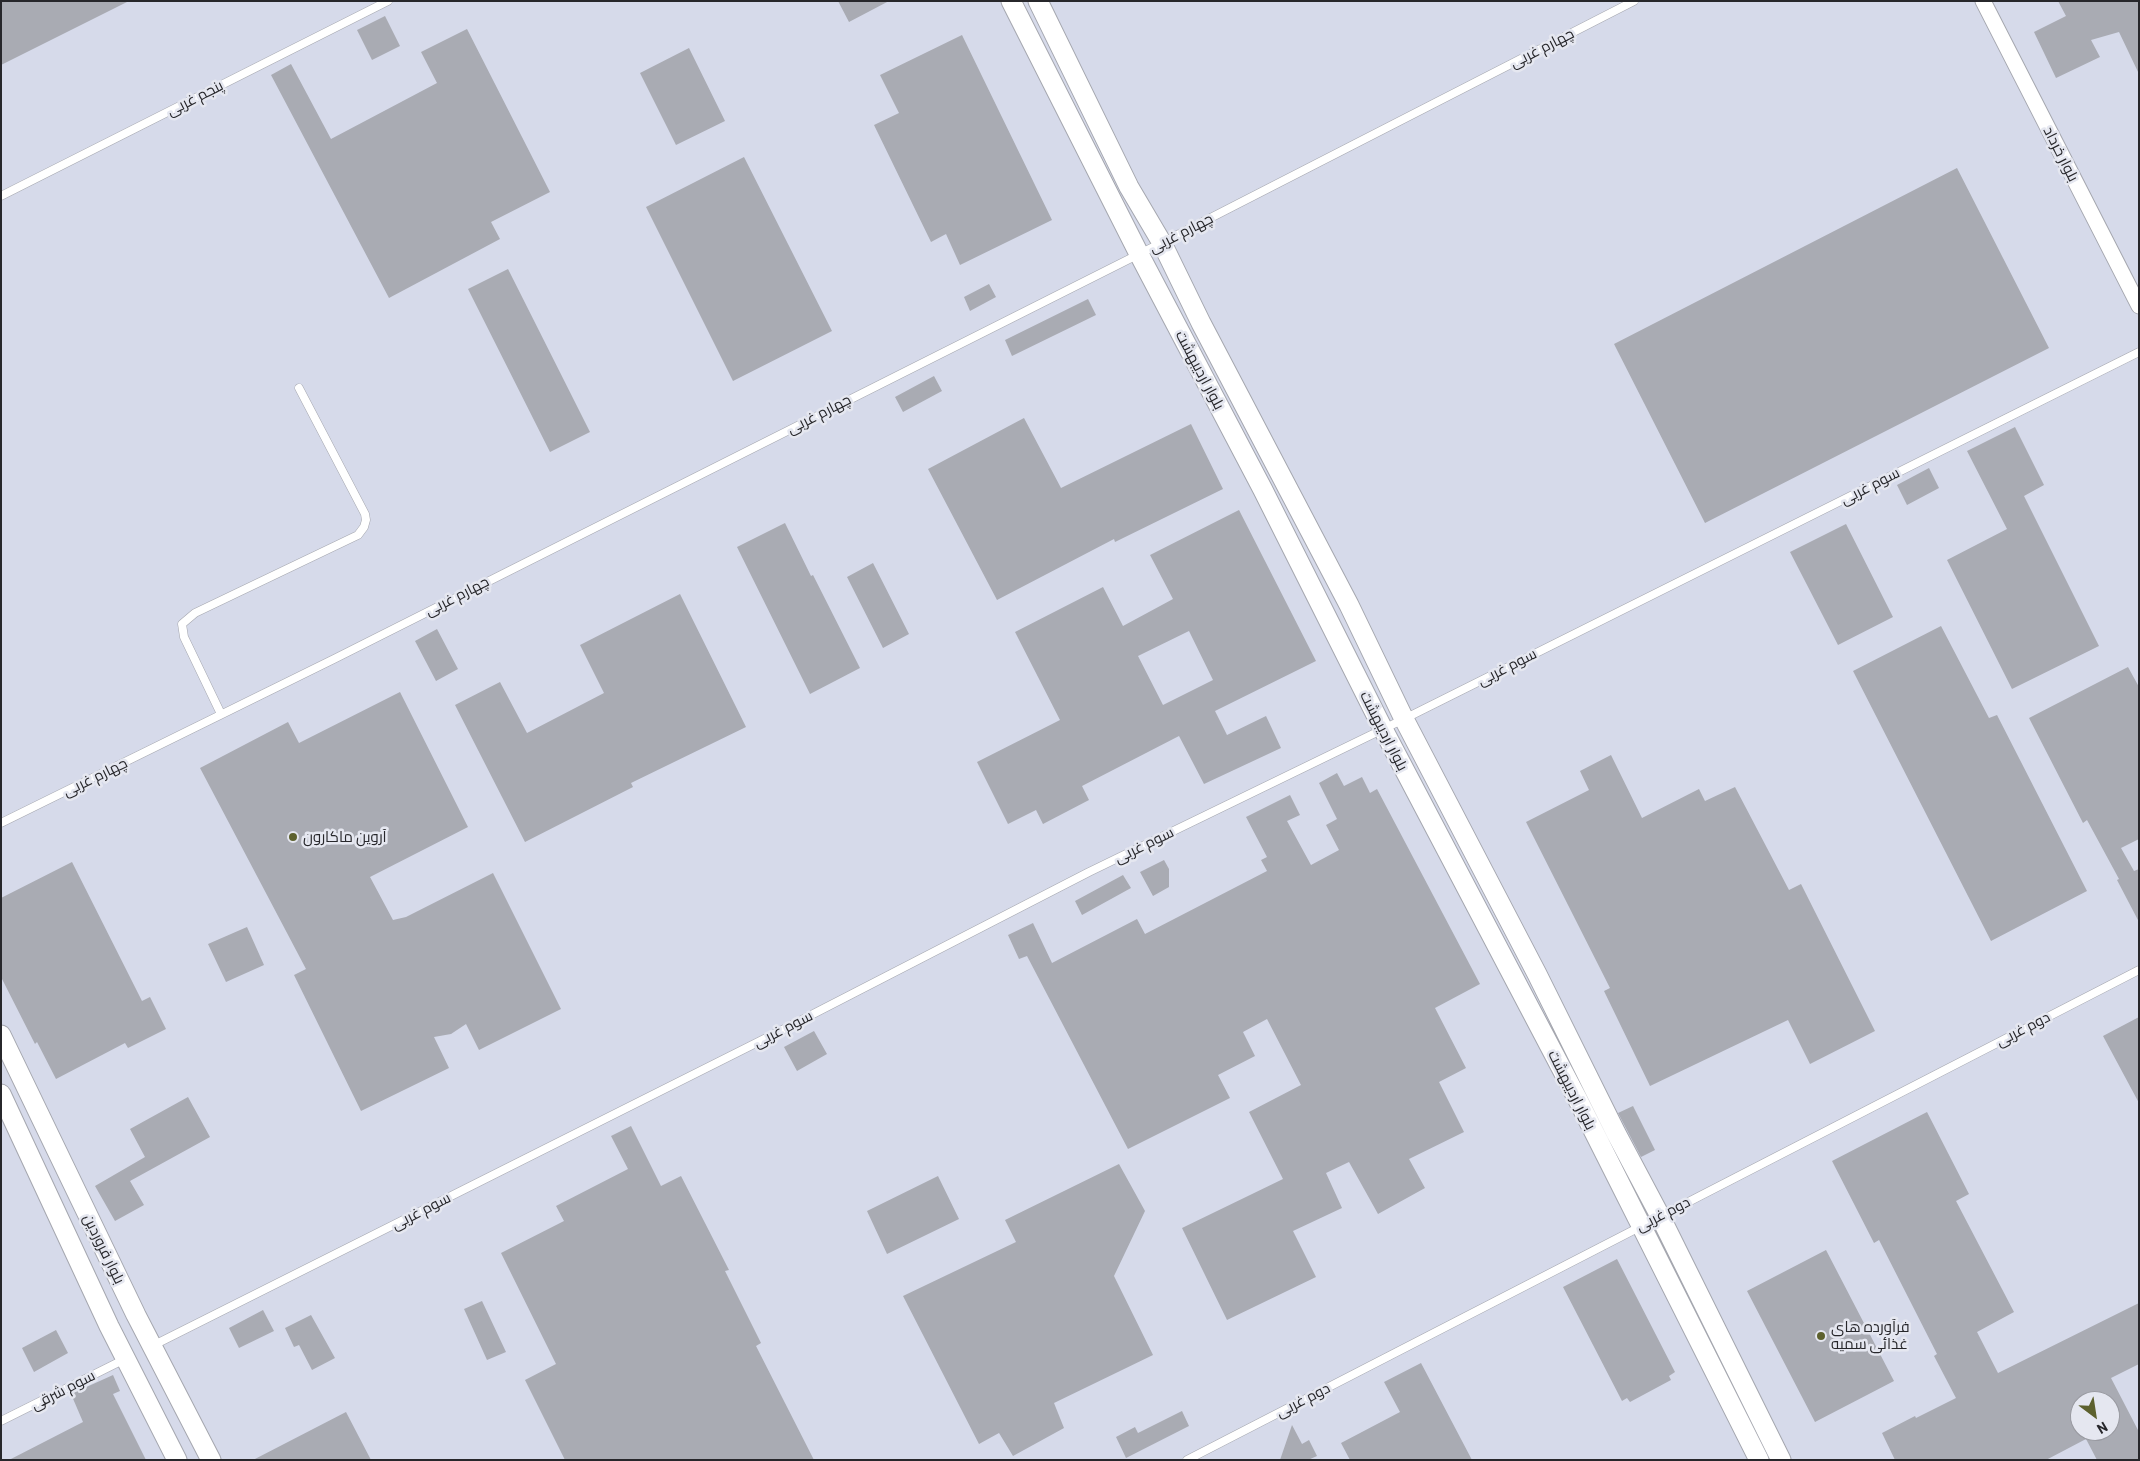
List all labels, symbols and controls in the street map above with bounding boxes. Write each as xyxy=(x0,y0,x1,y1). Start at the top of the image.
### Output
street label: چهارم غربی xyxy=(1507,24,1577,72)
street label: پنجم غربی xyxy=(164,76,226,120)
street label: بلوار خرداد xyxy=(2039,123,2083,185)
street label: چهارم غربی xyxy=(1146,209,1216,257)
street label: بلوار اردیبهشت xyxy=(1172,327,1228,413)
street label: چهارم غربی xyxy=(784,390,854,438)
street label: سوم غربی xyxy=(1837,463,1903,509)
street label: چهارم غربی xyxy=(422,572,492,620)
street label: سوم غربی xyxy=(1474,644,1540,690)
street label: بلوار اردیبهشت xyxy=(1356,688,1412,774)
street label: چهارم غربی xyxy=(60,754,130,800)
street label: سوم غربی xyxy=(1111,823,1177,867)
place label: آروین ماکارون xyxy=(303,828,387,846)
marker: آروین ماکارون xyxy=(287,831,299,843)
street label: سوم غربی xyxy=(750,1006,816,1052)
street label: دوم غربی xyxy=(1993,1008,2053,1050)
street label: بلوار اردیبهشت xyxy=(1544,1047,1600,1133)
street label: سوم غربی xyxy=(388,1188,454,1234)
street label: دوم غربی xyxy=(1633,1193,1693,1235)
street label: بلوار فروردین xyxy=(79,1211,129,1287)
place label: فرآورده های غذائی سمیه xyxy=(1831,1318,1910,1353)
marker: فرآورده های غذائی سمیه xyxy=(1815,1330,1827,1342)
street label: سوم شرقی xyxy=(28,1366,98,1414)
street label: دوم غربی xyxy=(1273,1379,1333,1421)
north arrow xyxy=(2070,1391,2120,1441)
text: N xyxy=(2094,1419,2111,1438)

